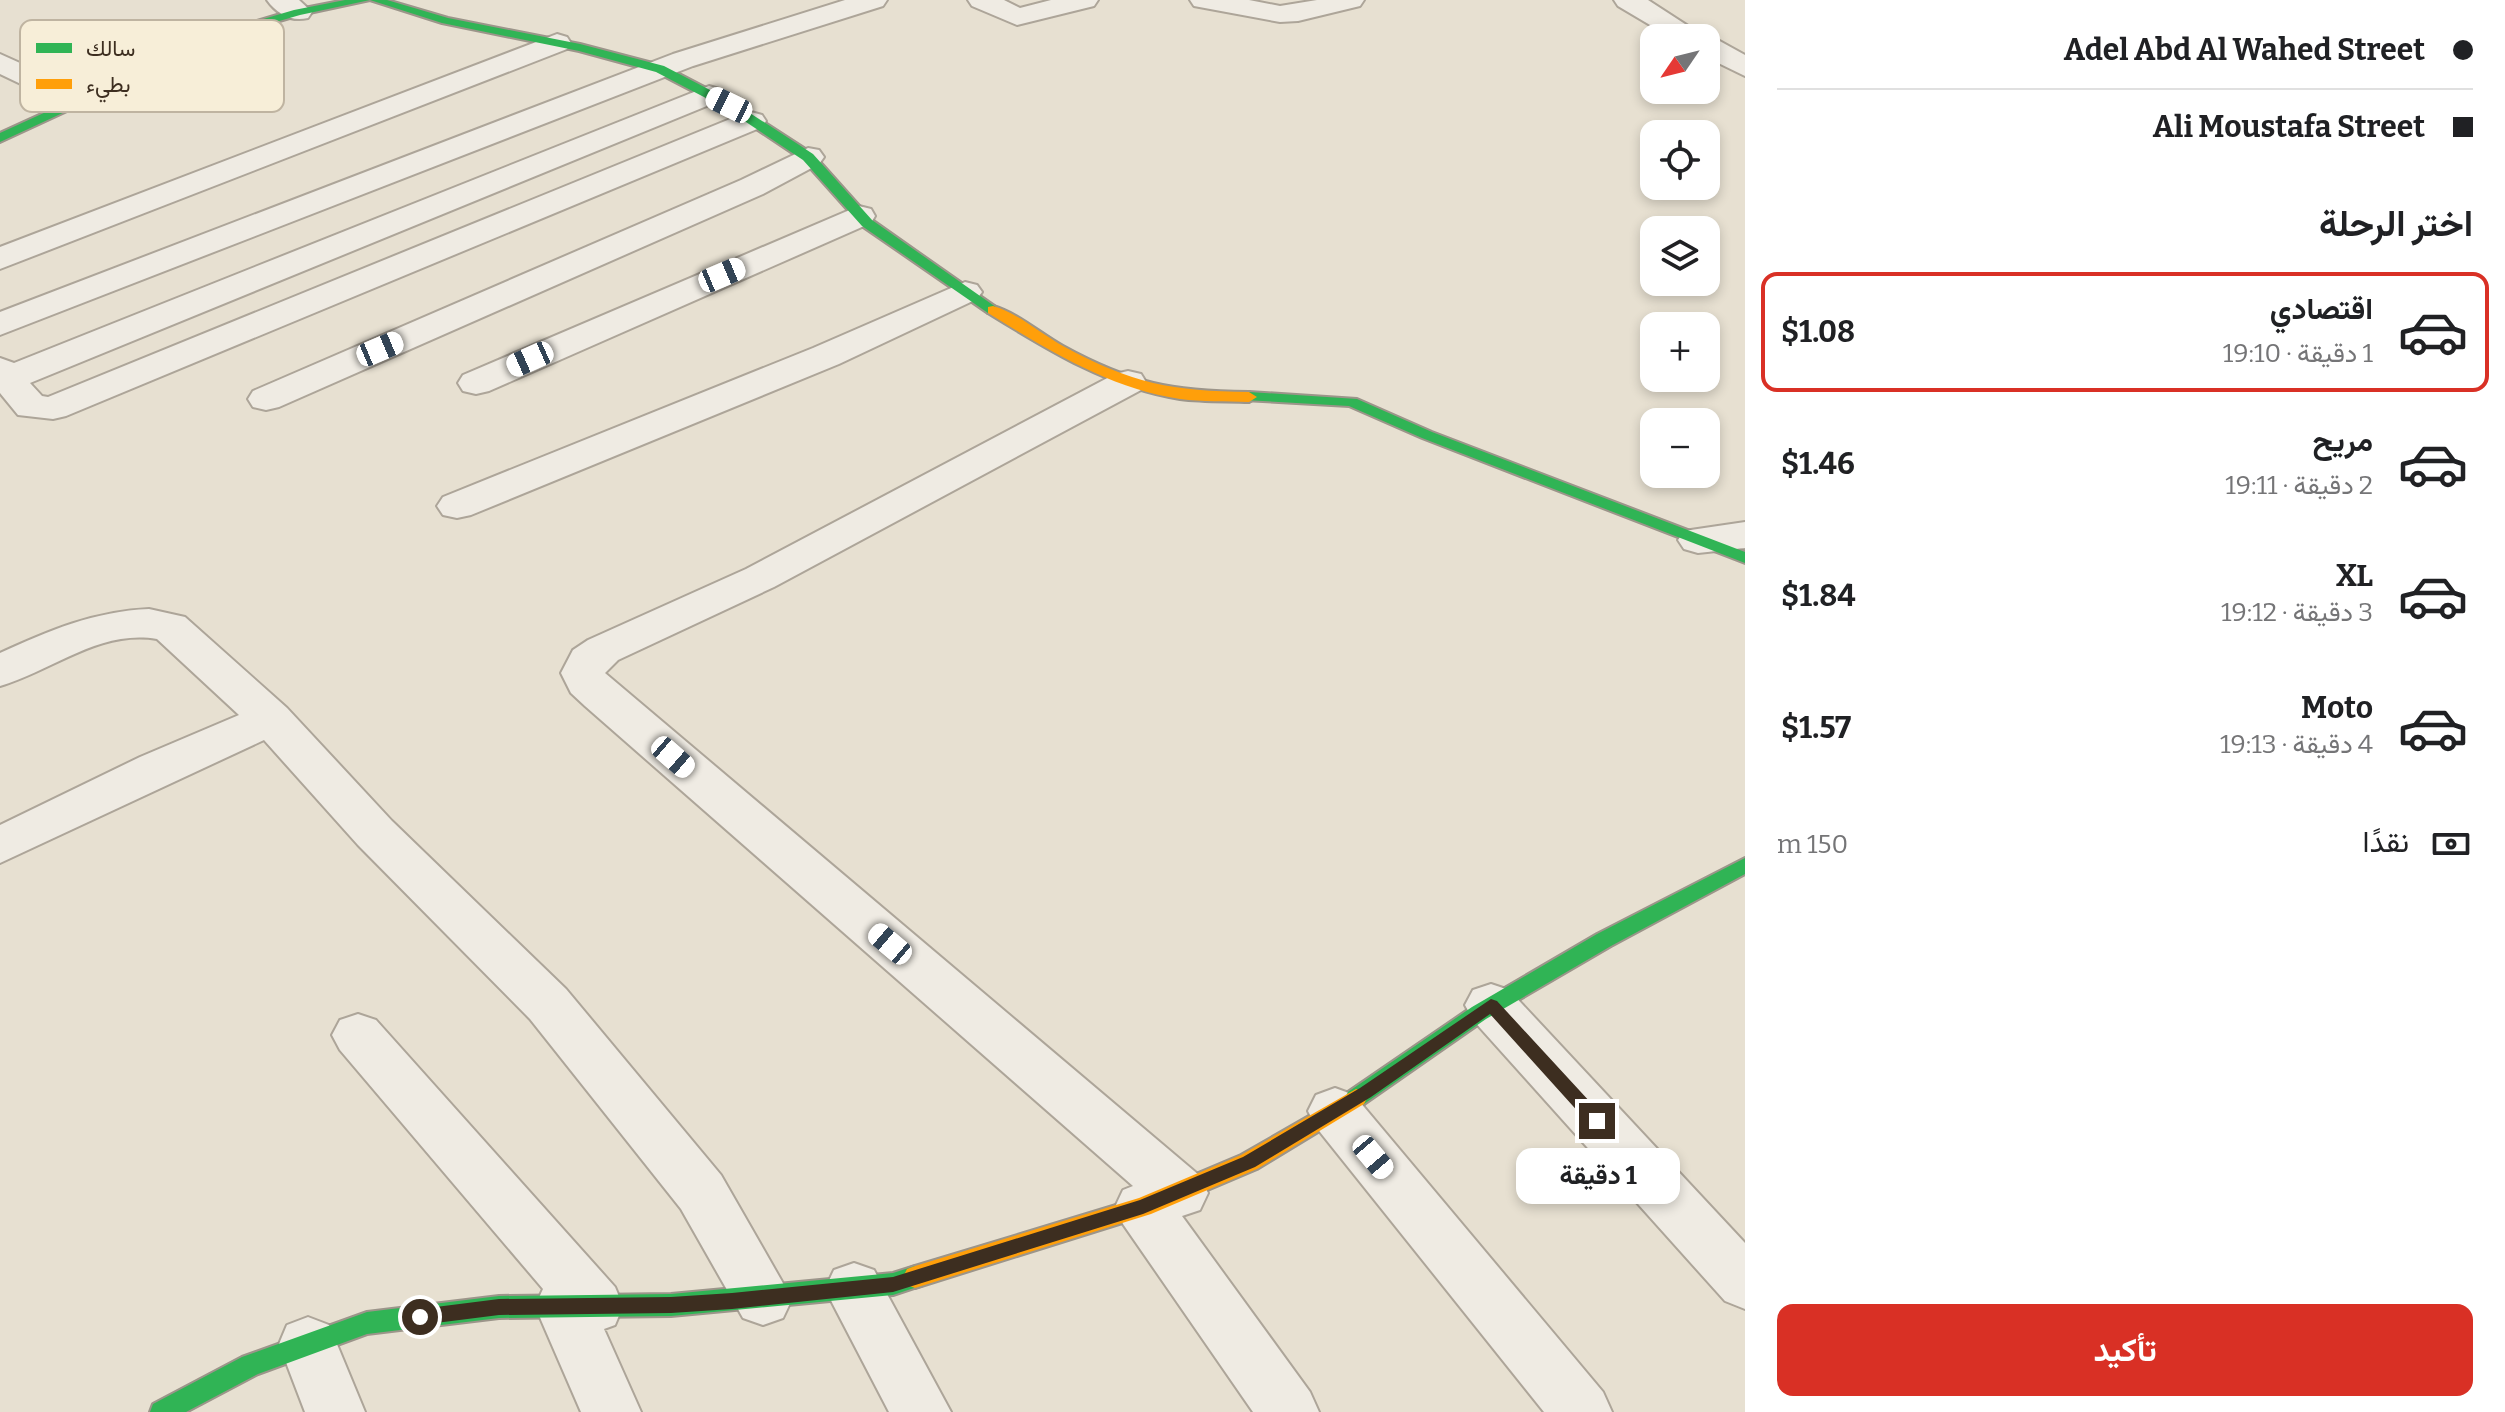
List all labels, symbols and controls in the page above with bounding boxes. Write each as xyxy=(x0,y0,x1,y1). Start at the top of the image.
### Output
legend xyxy=(20,20,284,112)
north arrow xyxy=(1640,24,1720,104)
map controls xyxy=(1640,24,1720,488)
text: Adel Abd Al Wahed Street xyxy=(2064,32,2425,68)
text: سالك xyxy=(86,35,135,62)
text: بطيء xyxy=(86,71,131,103)
car xyxy=(702,84,756,126)
text: Ali Moustafa Street xyxy=(2153,109,2425,145)
button: locate xyxy=(1640,120,1720,200)
text: اختر الرحلة xyxy=(2319,202,2473,246)
button: layers xyxy=(1640,216,1720,296)
car xyxy=(695,255,749,295)
text: اقتصادي xyxy=(2270,291,2373,327)
icon: car xyxy=(2397,296,2469,368)
button: + xyxy=(1640,312,1720,392)
text: $1.08 xyxy=(1781,314,1855,350)
car xyxy=(353,329,407,369)
car xyxy=(503,338,557,380)
text: 1 دقيقة · 19:10 xyxy=(2223,338,2373,369)
button: − xyxy=(1640,408,1720,488)
text: مريح xyxy=(2313,423,2373,459)
icon: car xyxy=(2397,428,2469,500)
text: $1.46 xyxy=(1781,446,1855,482)
text: 2 دقيقة · 19:11 xyxy=(2225,470,2373,501)
text: XL xyxy=(2336,558,2373,594)
icon: car xyxy=(2397,560,2469,632)
text: $1.84 xyxy=(1781,578,1856,614)
text: 3 دقيقة · 19:12 xyxy=(2221,597,2373,628)
text: Moto xyxy=(2301,690,2373,726)
icon: car xyxy=(2397,692,2469,764)
text: $1.57 xyxy=(1781,710,1851,746)
text: 4 دقيقة · 19:13 xyxy=(2220,729,2373,760)
car xyxy=(647,732,699,782)
icon: cash xyxy=(2429,822,2473,866)
text: نقدًا xyxy=(2363,824,2409,860)
text: 150 m xyxy=(1777,829,1848,860)
car xyxy=(864,919,916,969)
route end xyxy=(1579,1103,1615,1139)
car xyxy=(1348,1131,1398,1183)
callout: 1 دقيقة xyxy=(1515,1149,1679,1205)
text: 1 دقيقة xyxy=(1559,1160,1637,1191)
route start xyxy=(402,1299,438,1335)
button: تأكيد xyxy=(1777,1304,2473,1396)

